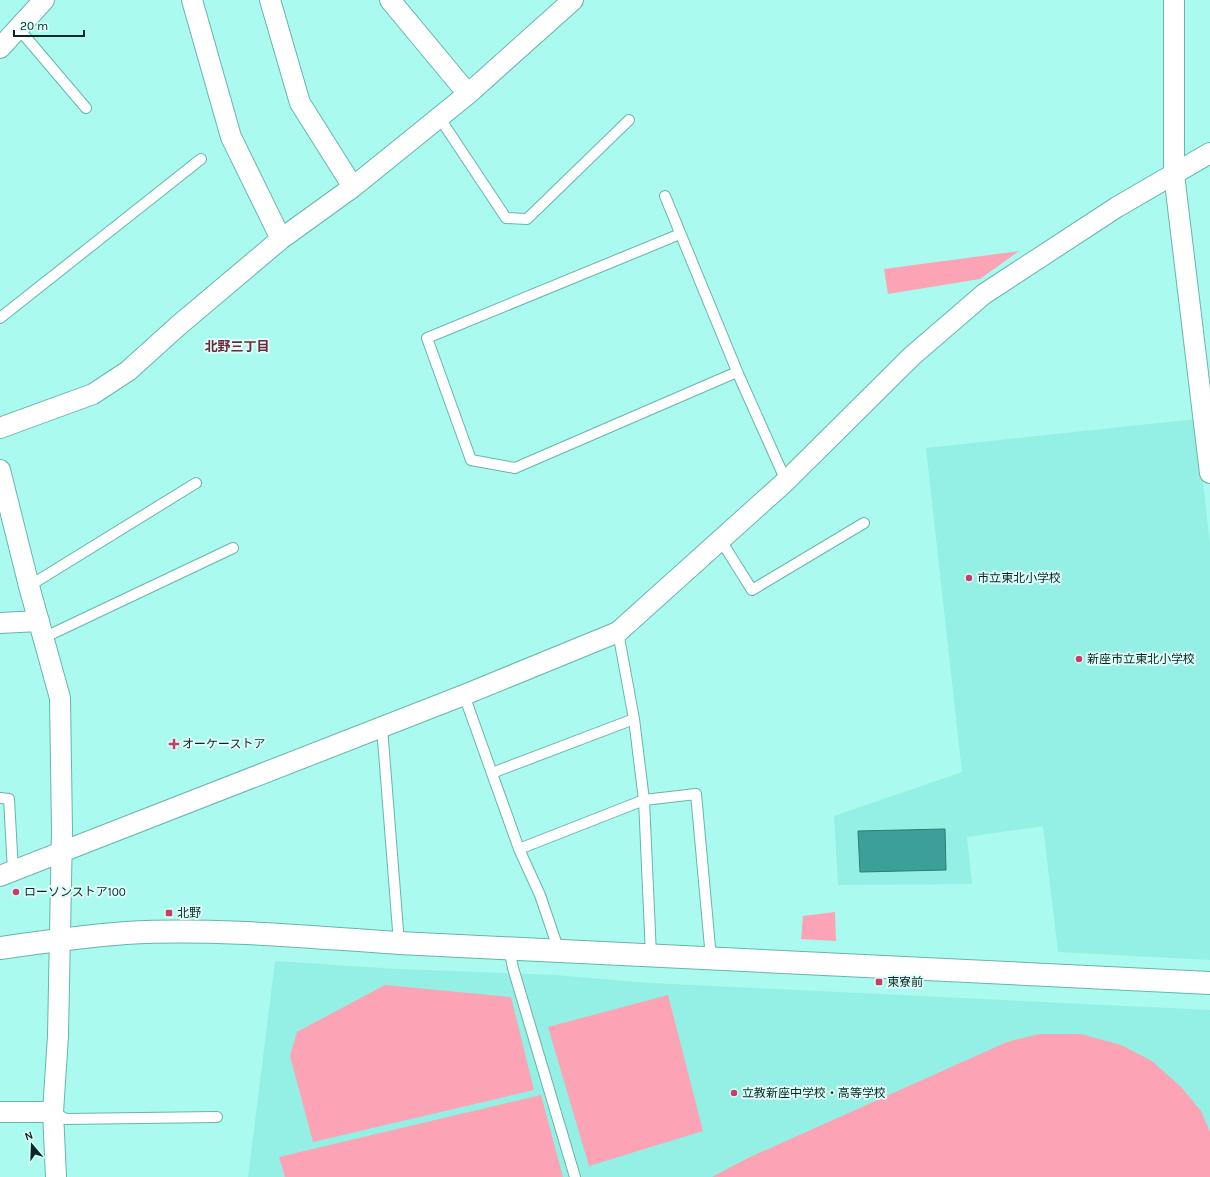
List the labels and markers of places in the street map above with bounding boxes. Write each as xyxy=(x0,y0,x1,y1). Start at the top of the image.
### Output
place label: 市立東北小学校 xyxy=(977,571,1061,585)
marker: 市立東北小学校 xyxy=(964,573,974,583)
place label: 新座市立東北小学校 xyxy=(1087,652,1195,666)
marker: 新座市立東北小学校 xyxy=(1074,654,1084,664)
place label: オーケーストア xyxy=(182,737,265,751)
marker: オーケーストア xyxy=(169,739,179,749)
place label: ローソンストア100 xyxy=(24,885,126,899)
marker: ローソンストア100 xyxy=(11,887,21,897)
place label: 北野 xyxy=(177,906,201,920)
marker: 北野 xyxy=(164,908,174,918)
place label: 東寮前 xyxy=(887,975,923,989)
marker: 東寮前 xyxy=(874,977,884,987)
place label: 立教新座中学校・高等学校 xyxy=(742,1086,886,1100)
marker: 立教新座中学校・高等学校 xyxy=(729,1088,739,1098)

